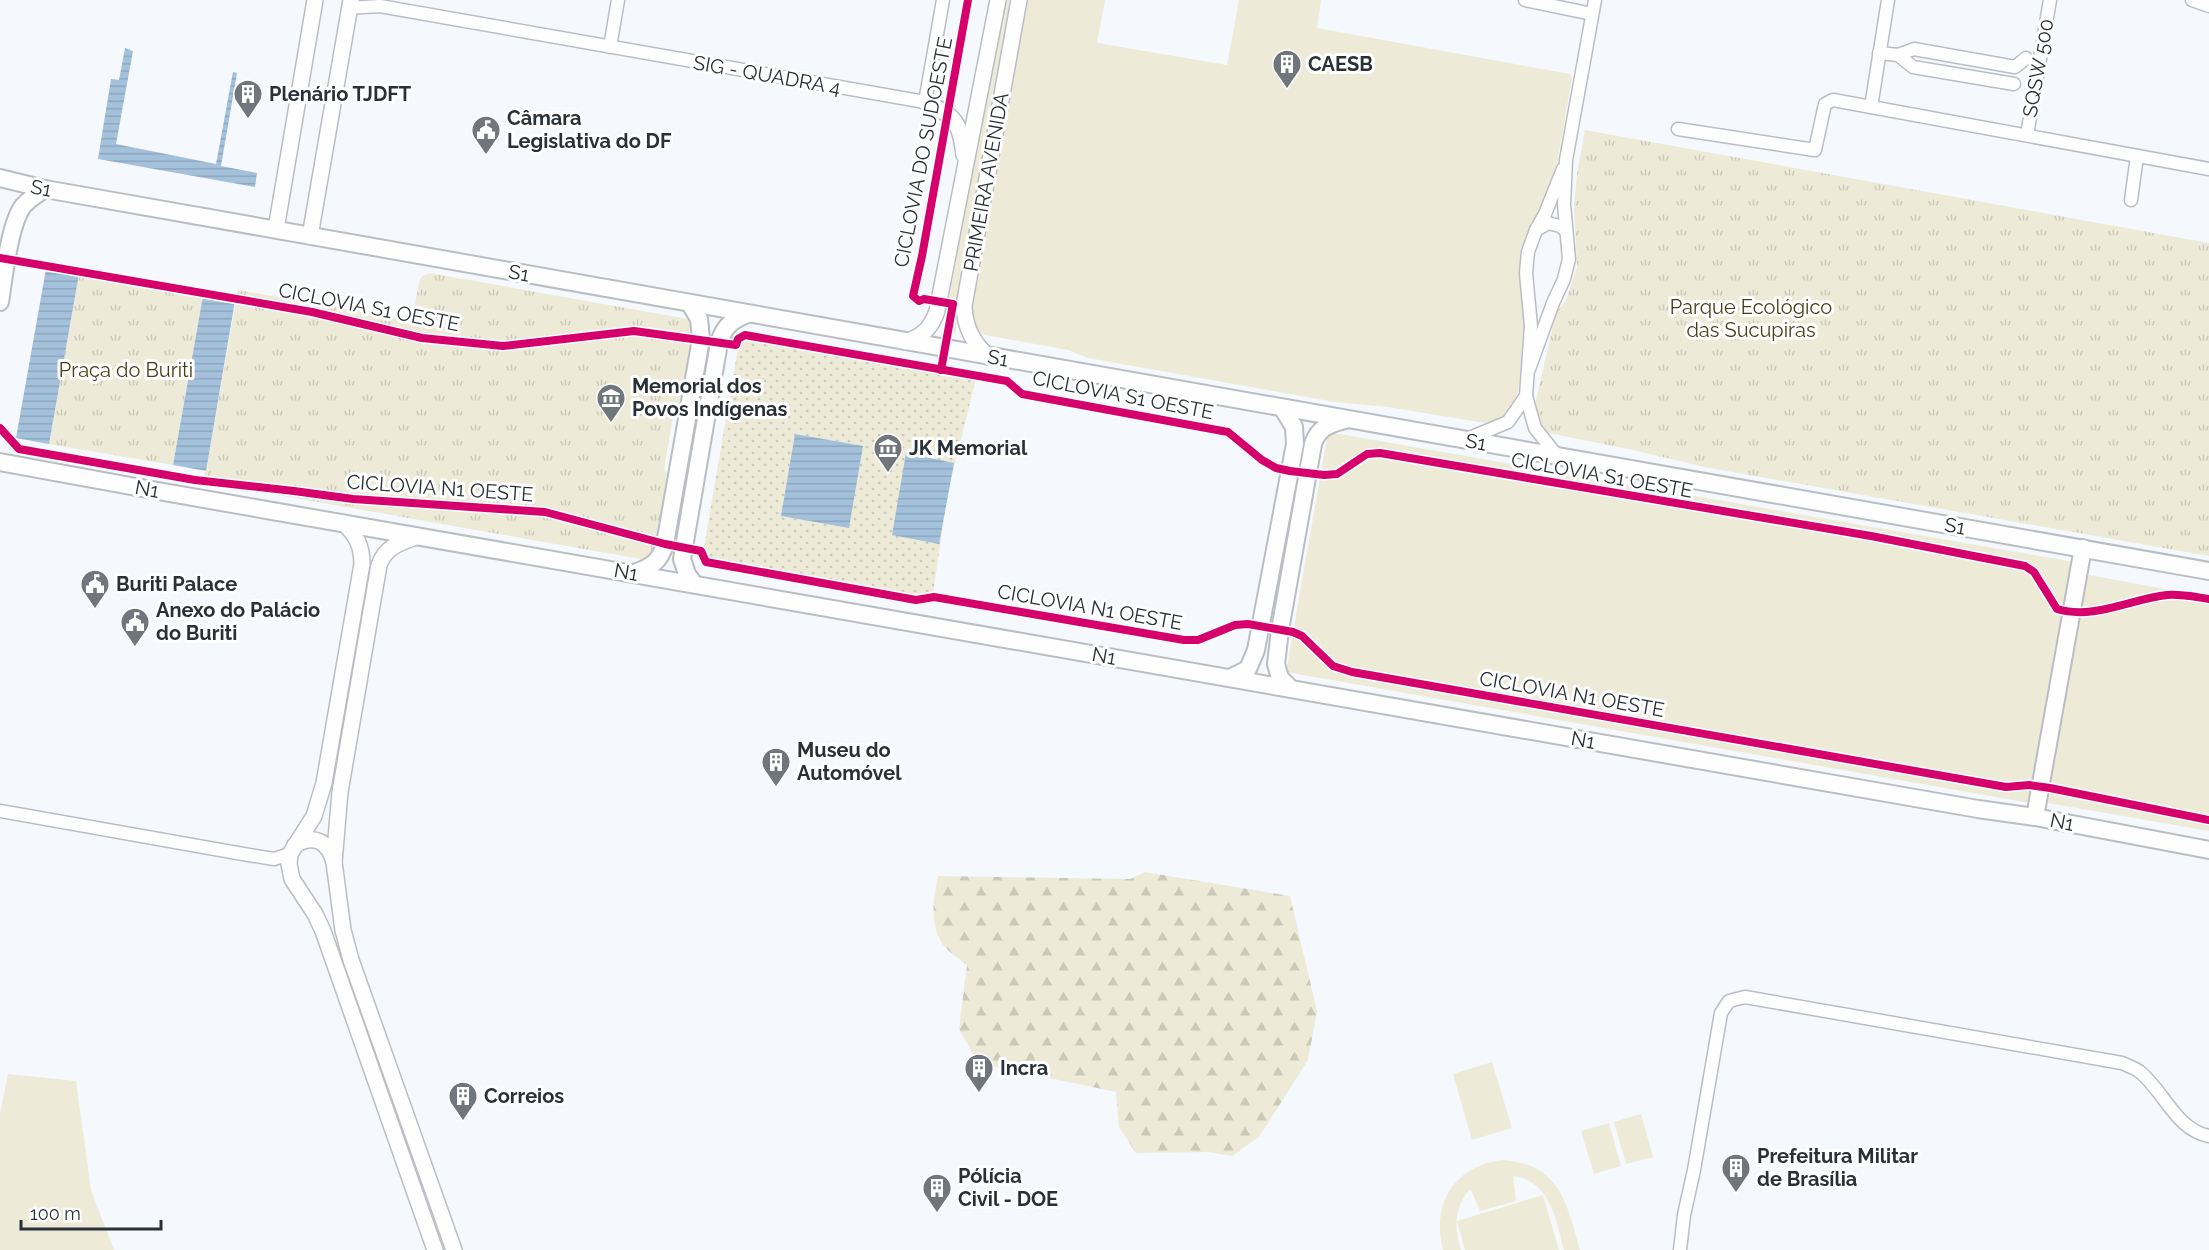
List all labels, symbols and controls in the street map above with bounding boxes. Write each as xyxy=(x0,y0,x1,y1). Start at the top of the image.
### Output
street label: SQSW 500 xyxy=(2018,17,2058,119)
street label: CICLOVIA DO SUDOESTE xyxy=(889,35,957,269)
building icon: CAESB xyxy=(1271,48,1303,90)
street label: SIG - QUADRA 4 xyxy=(691,50,843,100)
place label: CAESB xyxy=(1308,52,1373,76)
building icon: Plenário TJDFT xyxy=(232,78,264,120)
place label: Plenário TJDFT xyxy=(269,82,412,106)
street label: PRIMEIRA AVENIDA xyxy=(958,90,1014,273)
place label: Câmara Legislativa do DF xyxy=(507,106,672,153)
public building icon: Câmara Legislativa do DF xyxy=(470,114,502,156)
street label: S1 xyxy=(29,174,54,202)
street label: S1 xyxy=(507,259,532,287)
street label: CICLOVIA S1 OESTE xyxy=(276,278,462,336)
park label: Parque Ecológico das Sucupiras xyxy=(1670,295,1832,342)
street label: S1 xyxy=(986,344,1011,372)
park label: Praça do Buriti xyxy=(59,358,193,382)
street label: CICLOVIA S1 OESTE xyxy=(1030,366,1216,424)
place label: Memorial dos Povos Indígenas xyxy=(632,374,787,421)
museum icon: Memorial dos Povos Indígenas xyxy=(595,382,627,424)
street label: S1 xyxy=(1464,428,1489,456)
museum icon: JK Memorial xyxy=(872,432,904,474)
place label: JK Memorial xyxy=(909,436,1028,460)
street label: CICLOVIA S1 OESTE xyxy=(1509,447,1695,503)
street label: CICLOVIA N1 OESTE xyxy=(346,469,534,507)
street label: N1 xyxy=(133,475,161,503)
street label: S1 xyxy=(1943,512,1968,540)
street label: N1 xyxy=(612,558,640,586)
public building icon: Buriti Palace xyxy=(79,568,111,610)
place label: Buriti Palace xyxy=(116,572,237,596)
street label: CICLOVIA N1 OESTE xyxy=(996,579,1184,635)
place label: Anexo do Palácio do Buriti xyxy=(156,598,320,645)
public building icon: Anexo do Palácio do Buriti xyxy=(119,606,151,648)
street label: N1 xyxy=(1090,642,1118,670)
street label: CICLOVIA N1 OESTE xyxy=(1478,666,1666,722)
street label: N1 xyxy=(1569,726,1597,754)
place label: Museu do Automóvel xyxy=(797,738,902,785)
building icon: Museu do Automóvel xyxy=(760,746,792,788)
street label: N1 xyxy=(2048,808,2077,836)
building icon: Incra xyxy=(963,1052,995,1094)
place label: Incra xyxy=(1000,1056,1048,1080)
building icon: Correios xyxy=(447,1080,479,1122)
place label: Correios xyxy=(484,1084,564,1108)
place label: Prefeitura Militar de Brasília xyxy=(1757,1144,1918,1191)
building icon: Prefeitura Militar de Brasília xyxy=(1720,1152,1752,1194)
place label: Pólícia Civil - DOE xyxy=(958,1164,1058,1211)
building icon: Pólícia Civil - DOE xyxy=(921,1172,953,1214)
scale bar xyxy=(21,1193,160,1231)
text: 100 m xyxy=(30,1203,81,1224)

